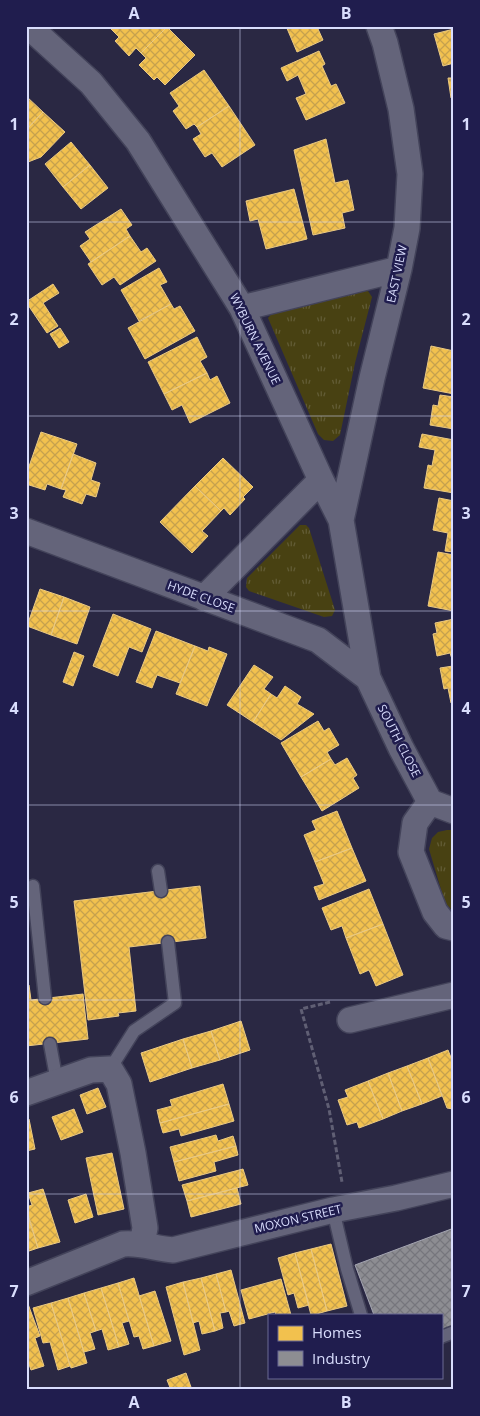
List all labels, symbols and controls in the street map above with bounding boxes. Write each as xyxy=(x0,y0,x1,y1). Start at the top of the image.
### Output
text: A xyxy=(128,2,140,24)
text: B xyxy=(341,2,351,24)
text: 1 xyxy=(9,113,19,135)
text: 1 xyxy=(461,113,471,135)
street label: EAST VIEW xyxy=(382,243,411,304)
street label: WYBURN AVENUE xyxy=(226,290,285,387)
text: 2 xyxy=(9,308,19,330)
text: 2 xyxy=(461,308,471,330)
text: 3 xyxy=(9,502,19,524)
text: 3 xyxy=(461,502,471,524)
street label: HYDE CLOSE xyxy=(165,576,237,617)
text: 4 xyxy=(9,697,19,719)
text: 4 xyxy=(461,697,471,719)
street label: SOUTH CLOSE xyxy=(374,701,425,780)
text: 5 xyxy=(9,891,19,913)
text: 5 xyxy=(461,891,471,913)
text: 6 xyxy=(9,1086,19,1108)
text: 6 xyxy=(461,1086,471,1108)
street label: MOXON STREET xyxy=(253,1200,344,1237)
text: 7 xyxy=(9,1280,19,1302)
text: 7 xyxy=(461,1280,471,1302)
legend xyxy=(268,1314,442,1378)
text: Homes xyxy=(312,1322,362,1342)
text: Industry xyxy=(312,1348,370,1368)
text: A xyxy=(128,1391,140,1413)
text: B xyxy=(341,1391,351,1413)

